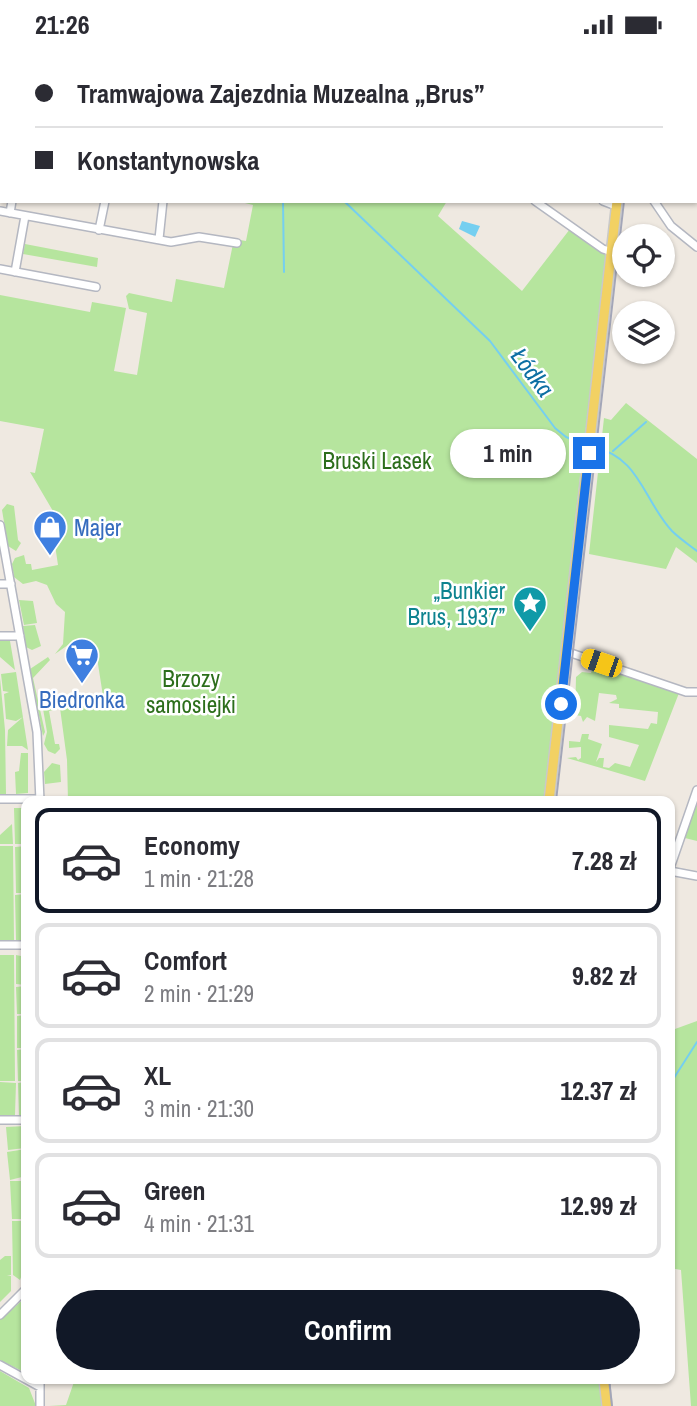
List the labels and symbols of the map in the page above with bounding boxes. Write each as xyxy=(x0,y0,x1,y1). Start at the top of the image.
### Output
water label: Łódka xyxy=(503,340,562,403)
callout: 1 min xyxy=(449,429,564,477)
route end xyxy=(573,437,605,469)
park label: Bruski Lasek xyxy=(322,445,432,476)
shop icon: Majer xyxy=(31,508,69,557)
place label: Majer xyxy=(74,512,122,543)
place label: „Bunkier Brus, 1937” xyxy=(408,575,506,632)
place icon: „Bunkier Brus, 1937” xyxy=(511,584,549,633)
supermarket icon: Biedronka xyxy=(63,636,101,685)
car xyxy=(578,646,625,680)
park label: Brzozy samosiejki xyxy=(146,663,236,720)
place label: Biedronka xyxy=(39,684,125,715)
route start xyxy=(545,688,577,720)

